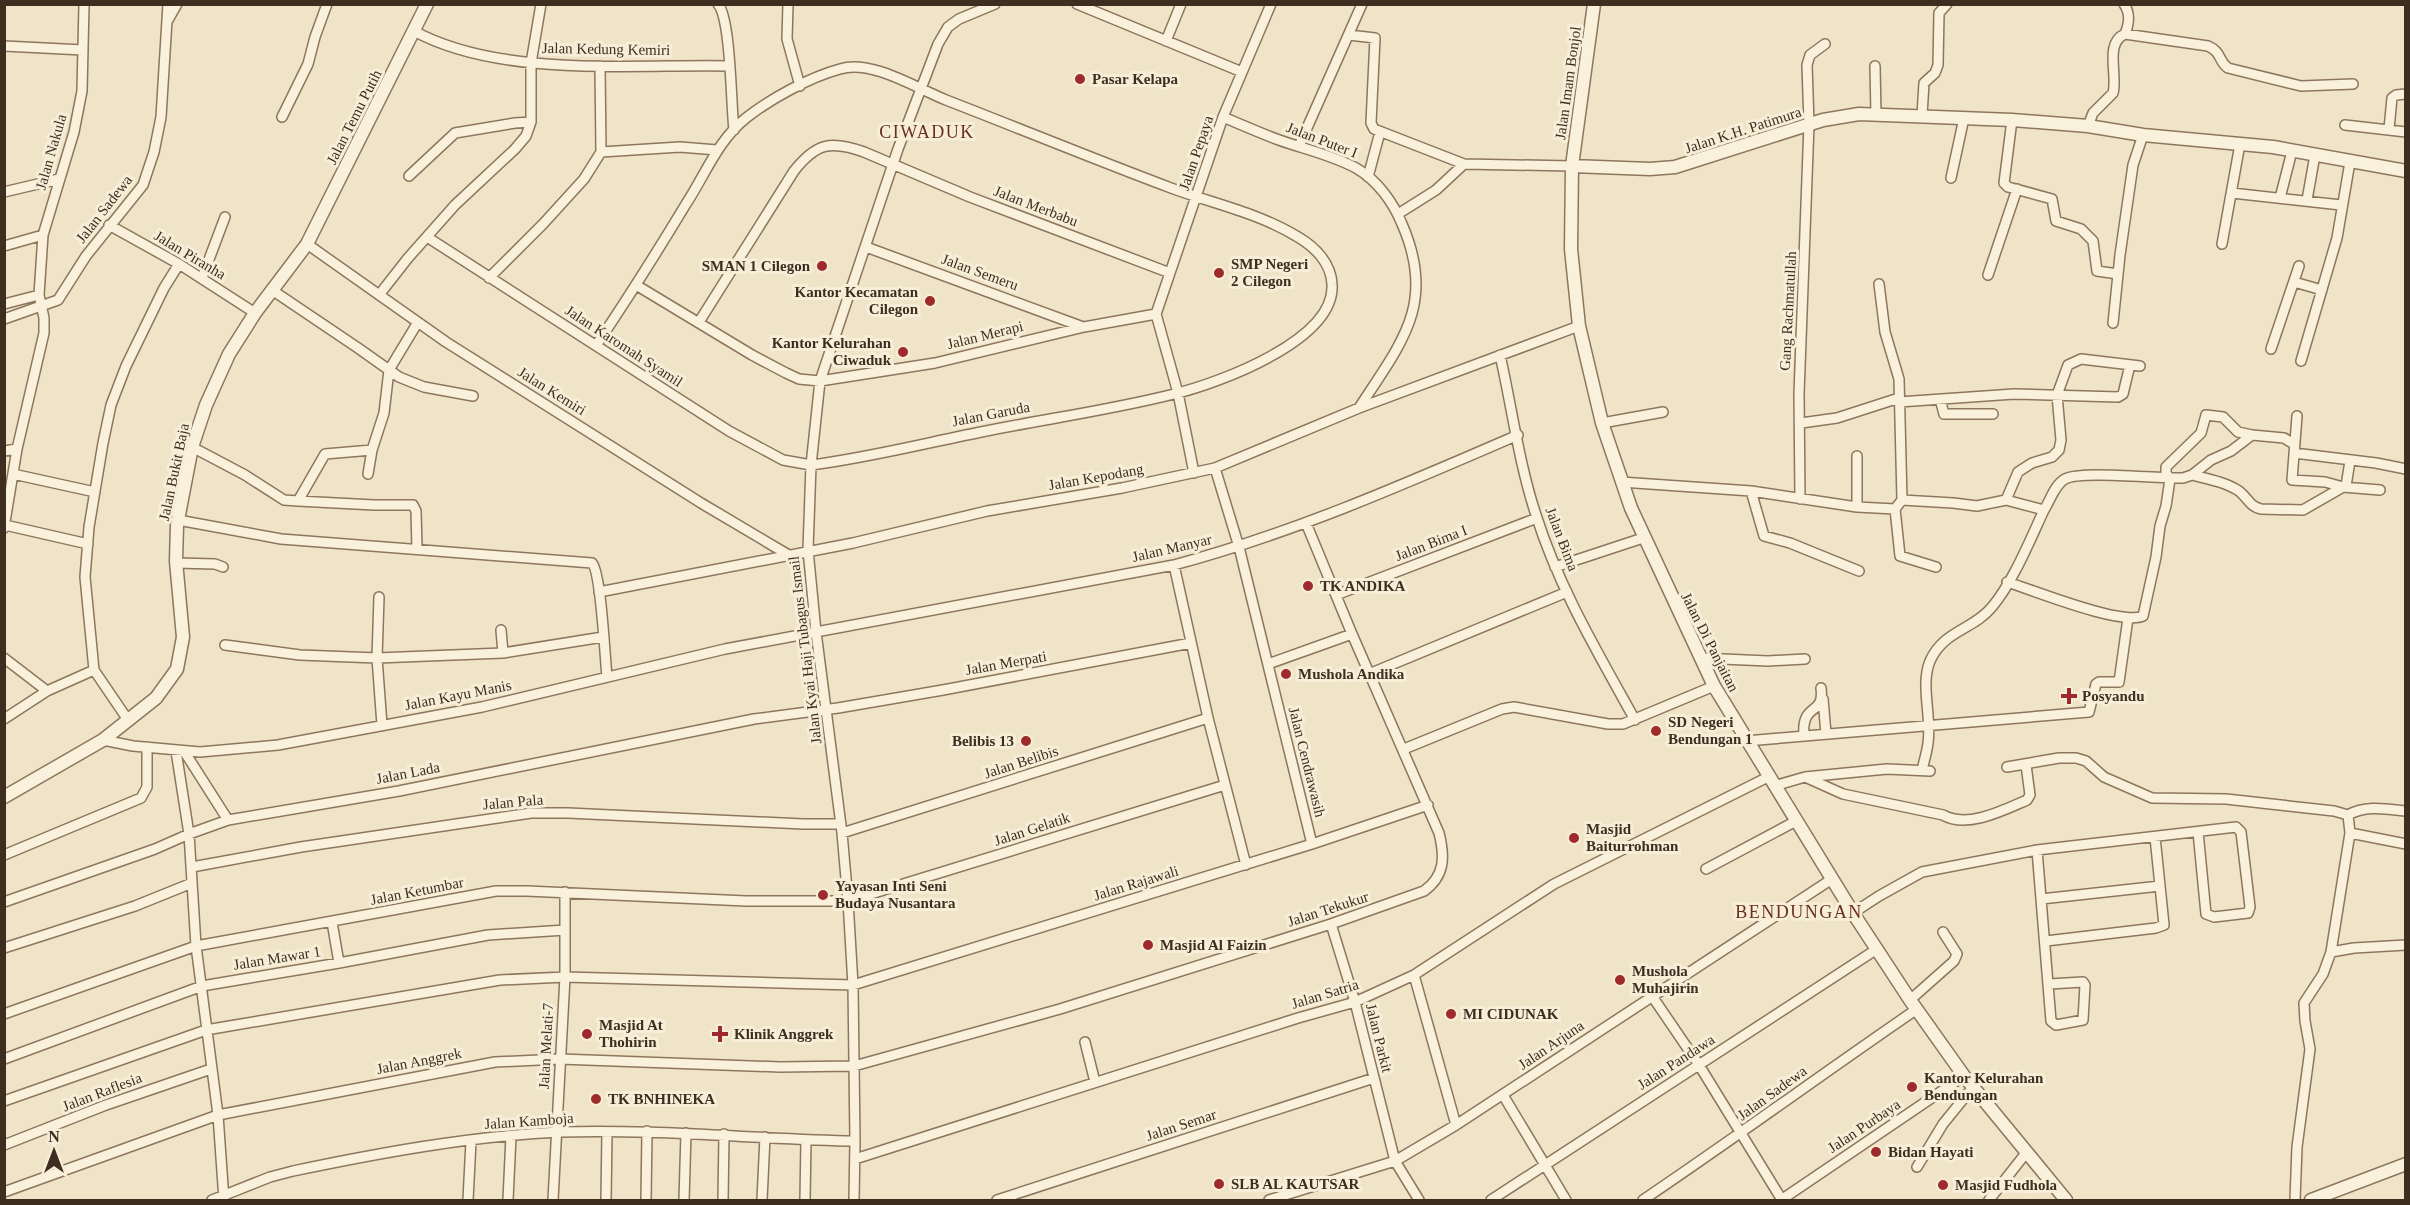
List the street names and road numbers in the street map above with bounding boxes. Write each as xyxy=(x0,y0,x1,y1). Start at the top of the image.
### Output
street label: Jalan Imam Bonjol xyxy=(1552,25,1584,141)
street label: Jalan Kedung Kemiri xyxy=(542,40,670,58)
street label: Jalan Temu Putih xyxy=(323,67,385,167)
street label: Jalan K.H. Patimura xyxy=(1683,103,1804,156)
street label: Jalan Nakula xyxy=(33,112,70,192)
street label: Jalan Pepaya xyxy=(1176,113,1216,192)
street label: Jalan Puter I xyxy=(1284,119,1360,161)
street label: Jalan Sadewa xyxy=(73,172,136,246)
street label: Jalan Merbabu xyxy=(992,183,1081,230)
street label: Jalan Piranha xyxy=(151,227,229,283)
street label: Gang Rachmatullah xyxy=(1777,250,1799,371)
street label: Jalan Semeru xyxy=(939,251,1021,293)
street label: Jalan Karomah Syamil xyxy=(562,302,686,390)
street label: Jalan Merapi xyxy=(945,318,1025,352)
street label: Jalan Kemiri xyxy=(515,364,589,418)
street label: Jalan Garuda xyxy=(951,399,1031,429)
street label: Jalan Bukit Baja xyxy=(156,422,192,522)
street label: Jalan Kepodang xyxy=(1047,461,1145,493)
street label: Jalan Bima xyxy=(1543,505,1582,573)
street label: Jalan Bima I xyxy=(1393,522,1469,564)
street label: Jalan Manyar xyxy=(1131,531,1213,565)
street label: Jalan Kyai Haji Tubagus Ismail xyxy=(786,555,824,745)
street label: Jalan Di Panjaitan xyxy=(1678,590,1742,695)
street label: Jalan Merpati xyxy=(964,648,1048,678)
street label: Jalan Kayu Manis xyxy=(403,677,513,713)
street label: Jalan Cendrawasih xyxy=(1286,705,1329,819)
street label: Jalan Belibis xyxy=(982,742,1060,782)
street label: Jalan Lada xyxy=(375,759,442,787)
street label: Jalan Pala xyxy=(482,791,544,813)
street label: Jalan Gelatik xyxy=(992,809,1072,849)
street label: Jalan Rajawali xyxy=(1092,863,1180,903)
street label: Jalan Ketumbar xyxy=(369,874,465,908)
street label: Jalan Tekukur xyxy=(1286,888,1370,930)
street label: Jalan Mawar 1 xyxy=(232,943,322,973)
street label: Jalan Satria xyxy=(1289,976,1361,1012)
street label: Jalan Melati-7 xyxy=(536,1002,556,1089)
street label: Jalan Parkit xyxy=(1363,1002,1395,1075)
street label: Jalan Arjuna xyxy=(1515,1017,1587,1073)
street label: Jalan Pandawa xyxy=(1634,1031,1718,1093)
street label: Jalan Anggrek xyxy=(375,1045,463,1077)
street label: Jalan Sadewa xyxy=(1734,1062,1810,1123)
street label: Jalan Raflesia xyxy=(60,1069,144,1114)
street label: Jalan Purbaya xyxy=(1825,1096,1903,1156)
street label: Jalan Semar xyxy=(1144,1106,1218,1144)
street label: Jalan Kamboja xyxy=(484,1110,575,1132)

